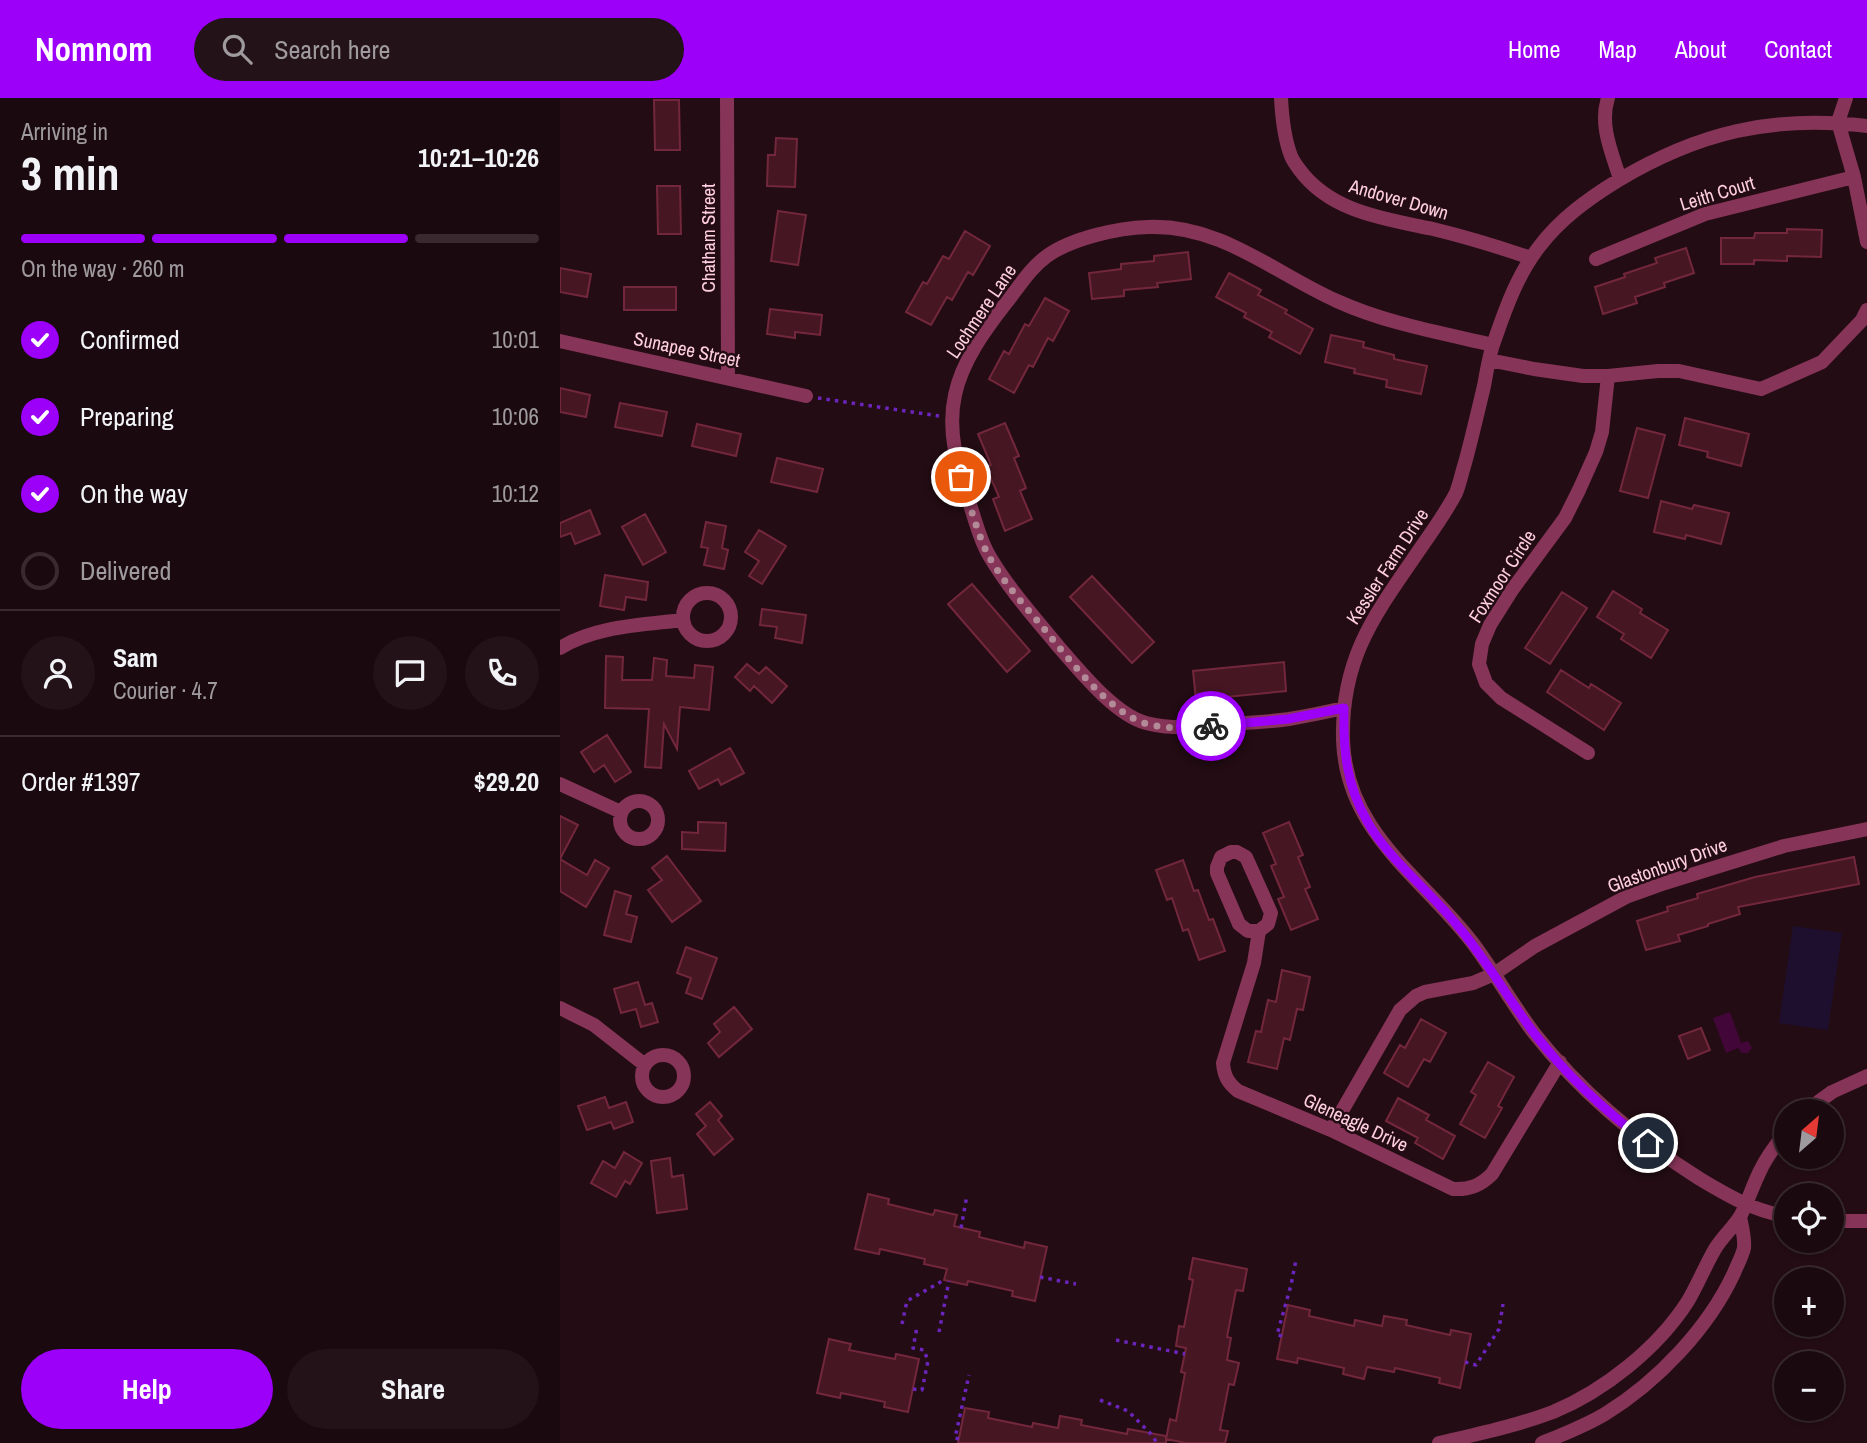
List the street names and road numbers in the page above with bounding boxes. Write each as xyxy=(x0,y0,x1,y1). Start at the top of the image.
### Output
street label: Leith Court xyxy=(1676,169,1758,217)
street label: Andover Down xyxy=(1345,172,1452,226)
street label: Chatham Street xyxy=(695,183,721,293)
street label: Lochmere Lane xyxy=(940,259,1022,363)
street label: Sunapee Street xyxy=(631,325,743,373)
street label: Kessler Farm Drive xyxy=(1340,503,1434,629)
street label: Foxmoor Circle xyxy=(1462,525,1542,627)
street label: Glastonbury Drive xyxy=(1604,831,1730,899)
street label: Gleneagle Drive xyxy=(1299,1086,1413,1158)

